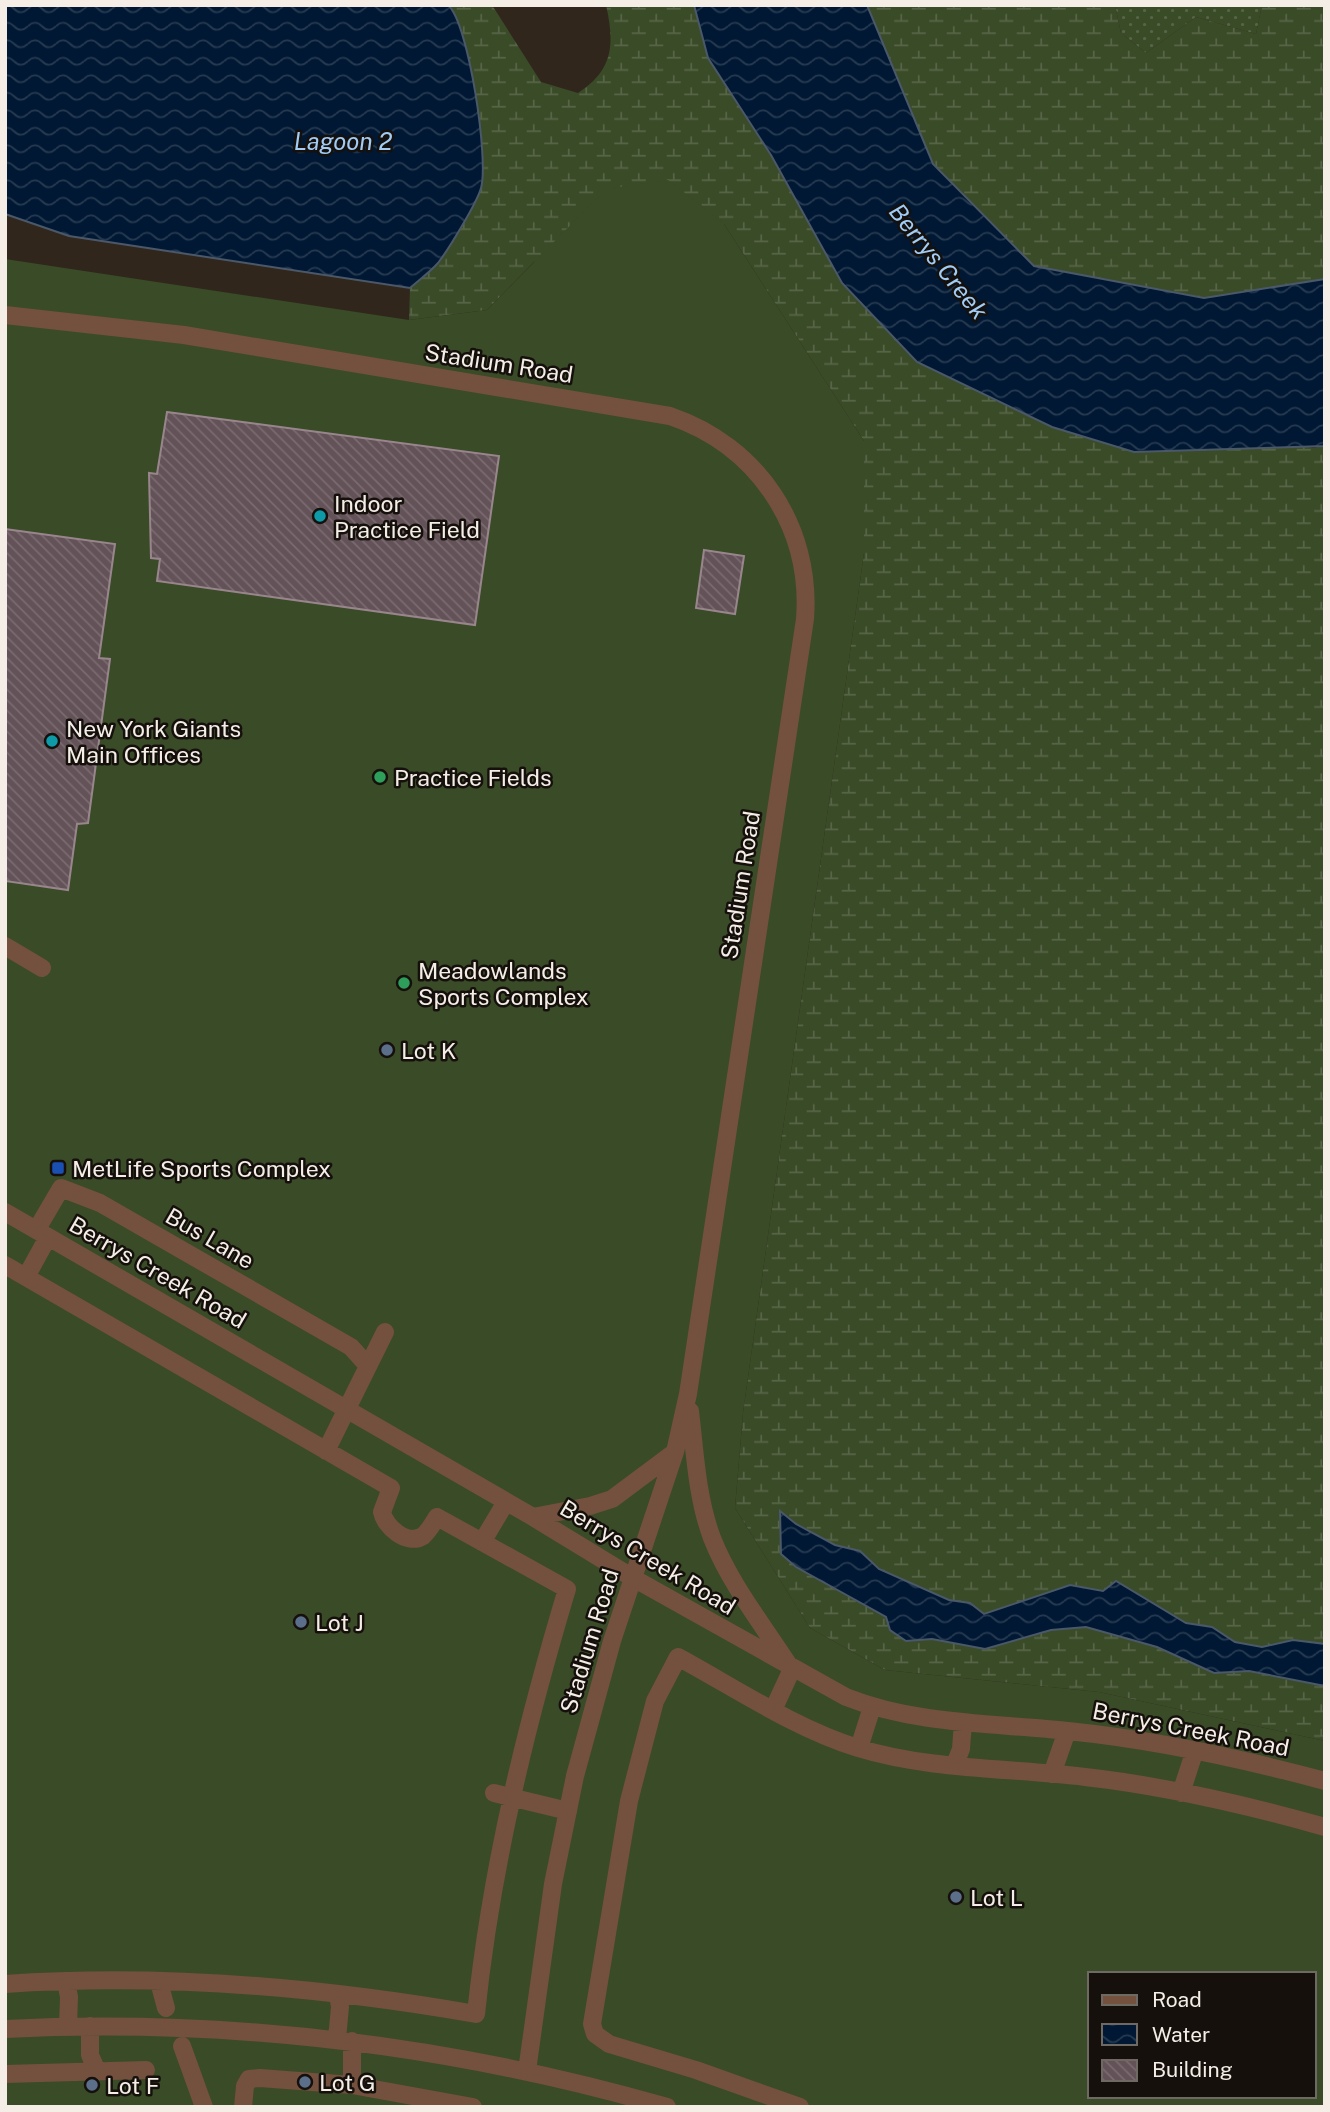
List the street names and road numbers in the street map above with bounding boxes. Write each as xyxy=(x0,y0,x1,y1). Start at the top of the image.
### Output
street label: Stadium Road xyxy=(423,338,575,388)
street label: Stadium Road xyxy=(715,809,765,961)
street label: Bus Lane xyxy=(161,1202,259,1274)
street label: Berrys Creek Road xyxy=(65,1210,251,1334)
street label: Berrys Creek Road xyxy=(555,1494,741,1620)
street label: Stadium Road xyxy=(554,1566,624,1716)
street label: Berrys Creek Road xyxy=(1090,1697,1292,1761)

